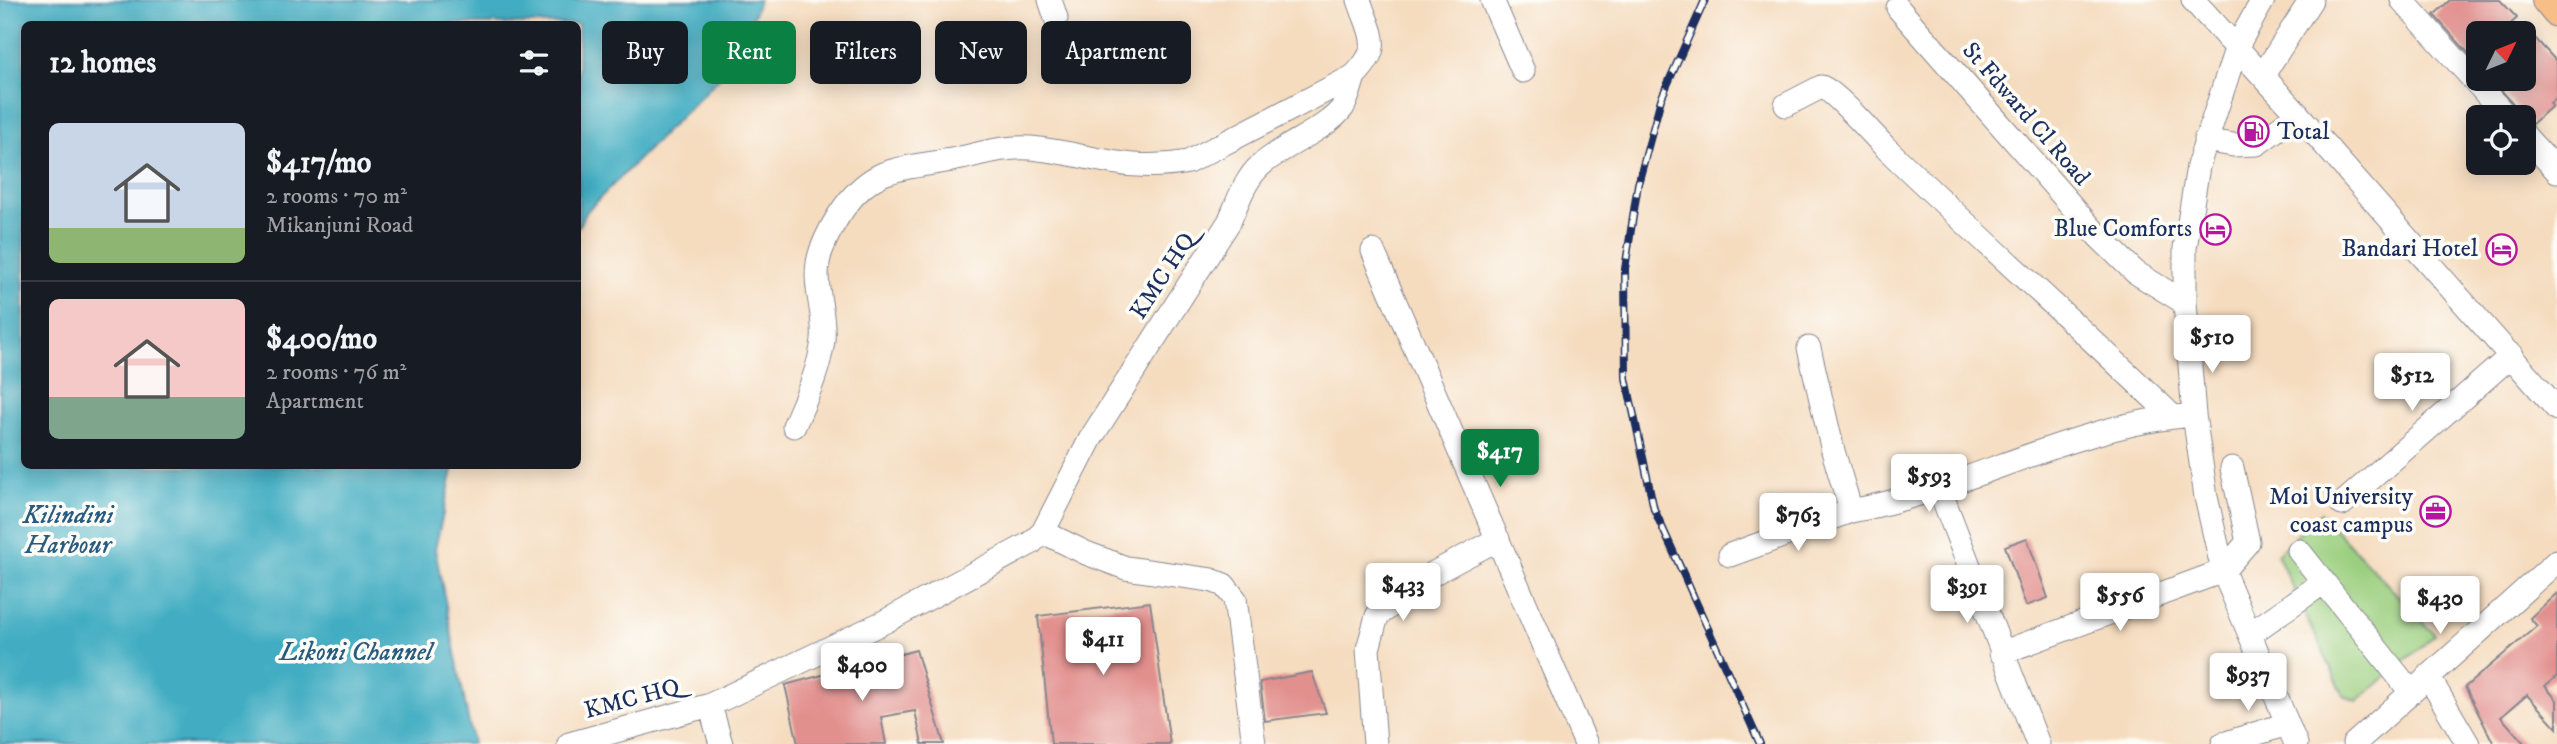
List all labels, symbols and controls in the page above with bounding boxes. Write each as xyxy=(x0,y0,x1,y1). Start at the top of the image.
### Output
chip: Buy xyxy=(602,21,688,84)
chip: Rent xyxy=(702,21,796,84)
chip: Filters xyxy=(810,21,921,84)
chip: New xyxy=(935,21,1027,84)
chip: Apartment xyxy=(1041,21,1191,84)
north arrow xyxy=(2466,21,2536,91)
map controls xyxy=(2466,21,2536,175)
street label: St Fdward Cl Road xyxy=(1955,36,2097,192)
icon: filters xyxy=(515,44,553,82)
text: 12 homes xyxy=(49,45,156,82)
button: locate xyxy=(2466,105,2536,175)
fuel station icon: Total xyxy=(2237,115,2271,149)
place label: Total xyxy=(2277,117,2330,147)
text: $417/mo xyxy=(266,145,371,182)
icon: home xyxy=(105,151,189,235)
text: 2 rooms · 70 m² xyxy=(266,182,407,211)
text: Mikanjuni Road xyxy=(266,211,413,240)
hotel icon: Blue Comforts xyxy=(2198,212,2232,246)
place label: Blue Comforts xyxy=(2054,214,2192,244)
street label: KMC HQ xyxy=(1124,218,1208,325)
hotel icon: Bandari Hotel xyxy=(2484,232,2518,266)
place label: Bandari Hotel xyxy=(2341,234,2479,264)
pin: $510 xyxy=(2171,316,2253,375)
text: $400/mo xyxy=(266,321,377,358)
text: $510 xyxy=(2190,323,2234,352)
icon: home xyxy=(105,327,189,411)
pin: $512 xyxy=(2371,354,2453,413)
text: 2 rooms · 76 m² xyxy=(266,358,406,387)
text: $512 xyxy=(2390,361,2434,390)
text: Apartment xyxy=(266,387,364,416)
pin: $417 xyxy=(1459,430,1541,489)
text: $417 xyxy=(1477,437,1523,466)
pin: $593 xyxy=(1888,454,1970,514)
text: $593 xyxy=(1907,462,1951,491)
place label: Moi University coast campus xyxy=(2269,482,2414,540)
pin: $763 xyxy=(1757,494,1839,553)
office icon: Moi University coast campus xyxy=(2419,494,2453,528)
water label: Kilindini Harbour xyxy=(22,499,115,562)
text: $763 xyxy=(1775,501,1821,530)
pin: $433 xyxy=(1362,564,1444,623)
pin: $391 xyxy=(1926,566,2008,625)
text: $433 xyxy=(1382,571,1424,600)
text: $391 xyxy=(1947,573,1987,602)
pin: $556 xyxy=(2079,574,2161,633)
pin: $430 xyxy=(2399,576,2481,636)
text: $556 xyxy=(2096,581,2144,610)
text: $430 xyxy=(2417,584,2463,613)
pin: $411 xyxy=(1062,618,1144,677)
text: $411 xyxy=(1082,625,1124,654)
water label: Likoni Channel xyxy=(277,636,436,669)
pin: $400 xyxy=(821,644,903,703)
text: $400 xyxy=(837,651,887,680)
pin: $937 xyxy=(2207,654,2289,713)
text: $937 xyxy=(2226,661,2270,690)
street label: KMC HQ xyxy=(581,669,694,726)

